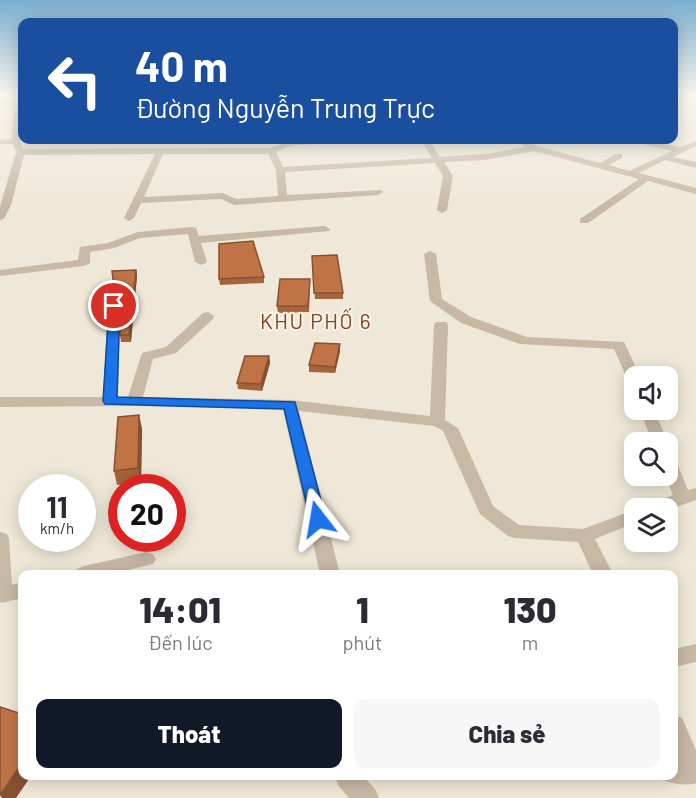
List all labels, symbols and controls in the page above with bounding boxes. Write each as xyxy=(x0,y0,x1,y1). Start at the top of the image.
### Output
text: 40 m xyxy=(135,40,228,90)
icon: left xyxy=(36,42,114,120)
text: Đường Nguyễn Trung Trực xyxy=(135,91,435,123)
pin xyxy=(88,280,139,331)
icon: arrive xyxy=(97,289,130,322)
district label: KHU PHỐ 6 xyxy=(260,308,372,333)
map controls xyxy=(624,366,678,552)
button: sound xyxy=(624,366,678,420)
button: search xyxy=(624,432,678,486)
speed limit sign: 20 xyxy=(108,474,186,552)
position arrow xyxy=(286,487,350,551)
text: 11 xyxy=(46,488,68,524)
button: layers xyxy=(624,498,678,552)
text: km/h xyxy=(40,519,74,537)
text: 14:01 xyxy=(139,587,221,630)
text: 1 xyxy=(356,587,369,630)
text: 130 xyxy=(504,587,557,630)
text: Đến lúc xyxy=(148,630,213,654)
text: phút xyxy=(342,630,382,654)
text: m xyxy=(522,630,538,654)
button: Thoát xyxy=(36,699,342,768)
button: Chia sẻ xyxy=(354,699,660,768)

